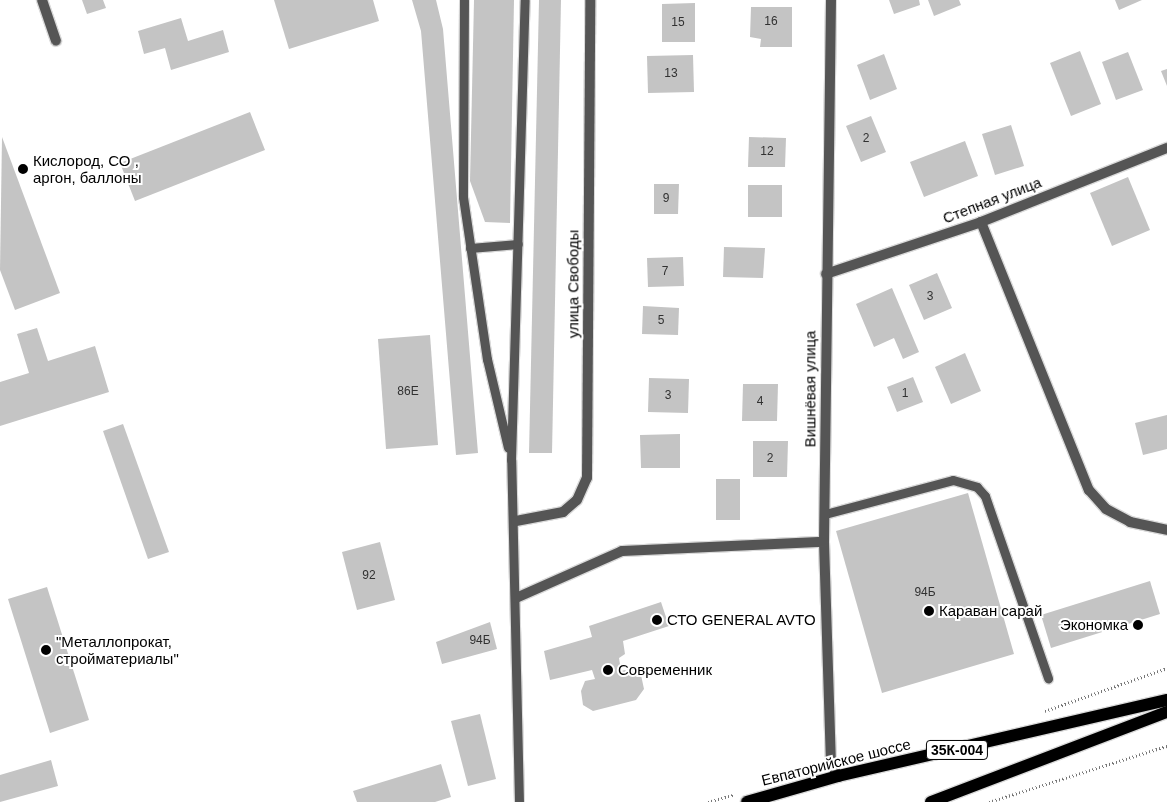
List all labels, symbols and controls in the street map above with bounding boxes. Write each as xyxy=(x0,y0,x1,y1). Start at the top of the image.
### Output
house number: 16 xyxy=(764,15,778,29)
house number: 15 xyxy=(671,16,685,30)
house number: 13 xyxy=(664,67,678,81)
house number: 2 xyxy=(863,132,869,146)
house number: 12 xyxy=(760,145,774,159)
place label: Кислород, СО , аргон, баллоны xyxy=(33,151,141,186)
marker: Кислород, СО , аргон, баллоны xyxy=(17,163,29,175)
street label: Степная улица xyxy=(940,173,1044,227)
house number: 9 xyxy=(663,192,669,206)
street label: улица Свободы xyxy=(564,230,582,338)
house number: 7 xyxy=(662,265,668,279)
house number: 3 xyxy=(927,290,933,304)
house number: 5 xyxy=(658,314,664,328)
street label: Вишнёвая улица xyxy=(801,331,819,447)
house number: 86Е xyxy=(397,385,419,399)
house number: 1 xyxy=(902,387,908,401)
house number: 3 xyxy=(665,389,671,403)
house number: 4 xyxy=(757,395,763,409)
house number: 2 xyxy=(767,452,773,466)
house number: 92 xyxy=(362,569,376,583)
house number: 94Б xyxy=(914,586,936,600)
place label: Караван сарай xyxy=(939,602,1042,620)
marker: Караван сарай xyxy=(923,605,935,617)
place label: СТО GENERAL AVTO xyxy=(667,611,817,629)
marker: СТО GENERAL AVTO xyxy=(651,614,663,626)
place label: Экономка xyxy=(1060,616,1128,634)
marker: Экономка xyxy=(1132,619,1144,631)
place label: "Металлопрокат, стройматериалы" xyxy=(56,632,179,667)
house number: 94Б xyxy=(469,634,491,648)
marker: "Металлопрокат, стройматериалы" xyxy=(40,644,52,656)
place label: Современник xyxy=(618,661,712,679)
marker: Современник xyxy=(602,664,614,676)
street label: Евпаторийское шоссе xyxy=(760,735,912,789)
road number: 35К-004 xyxy=(926,738,988,762)

